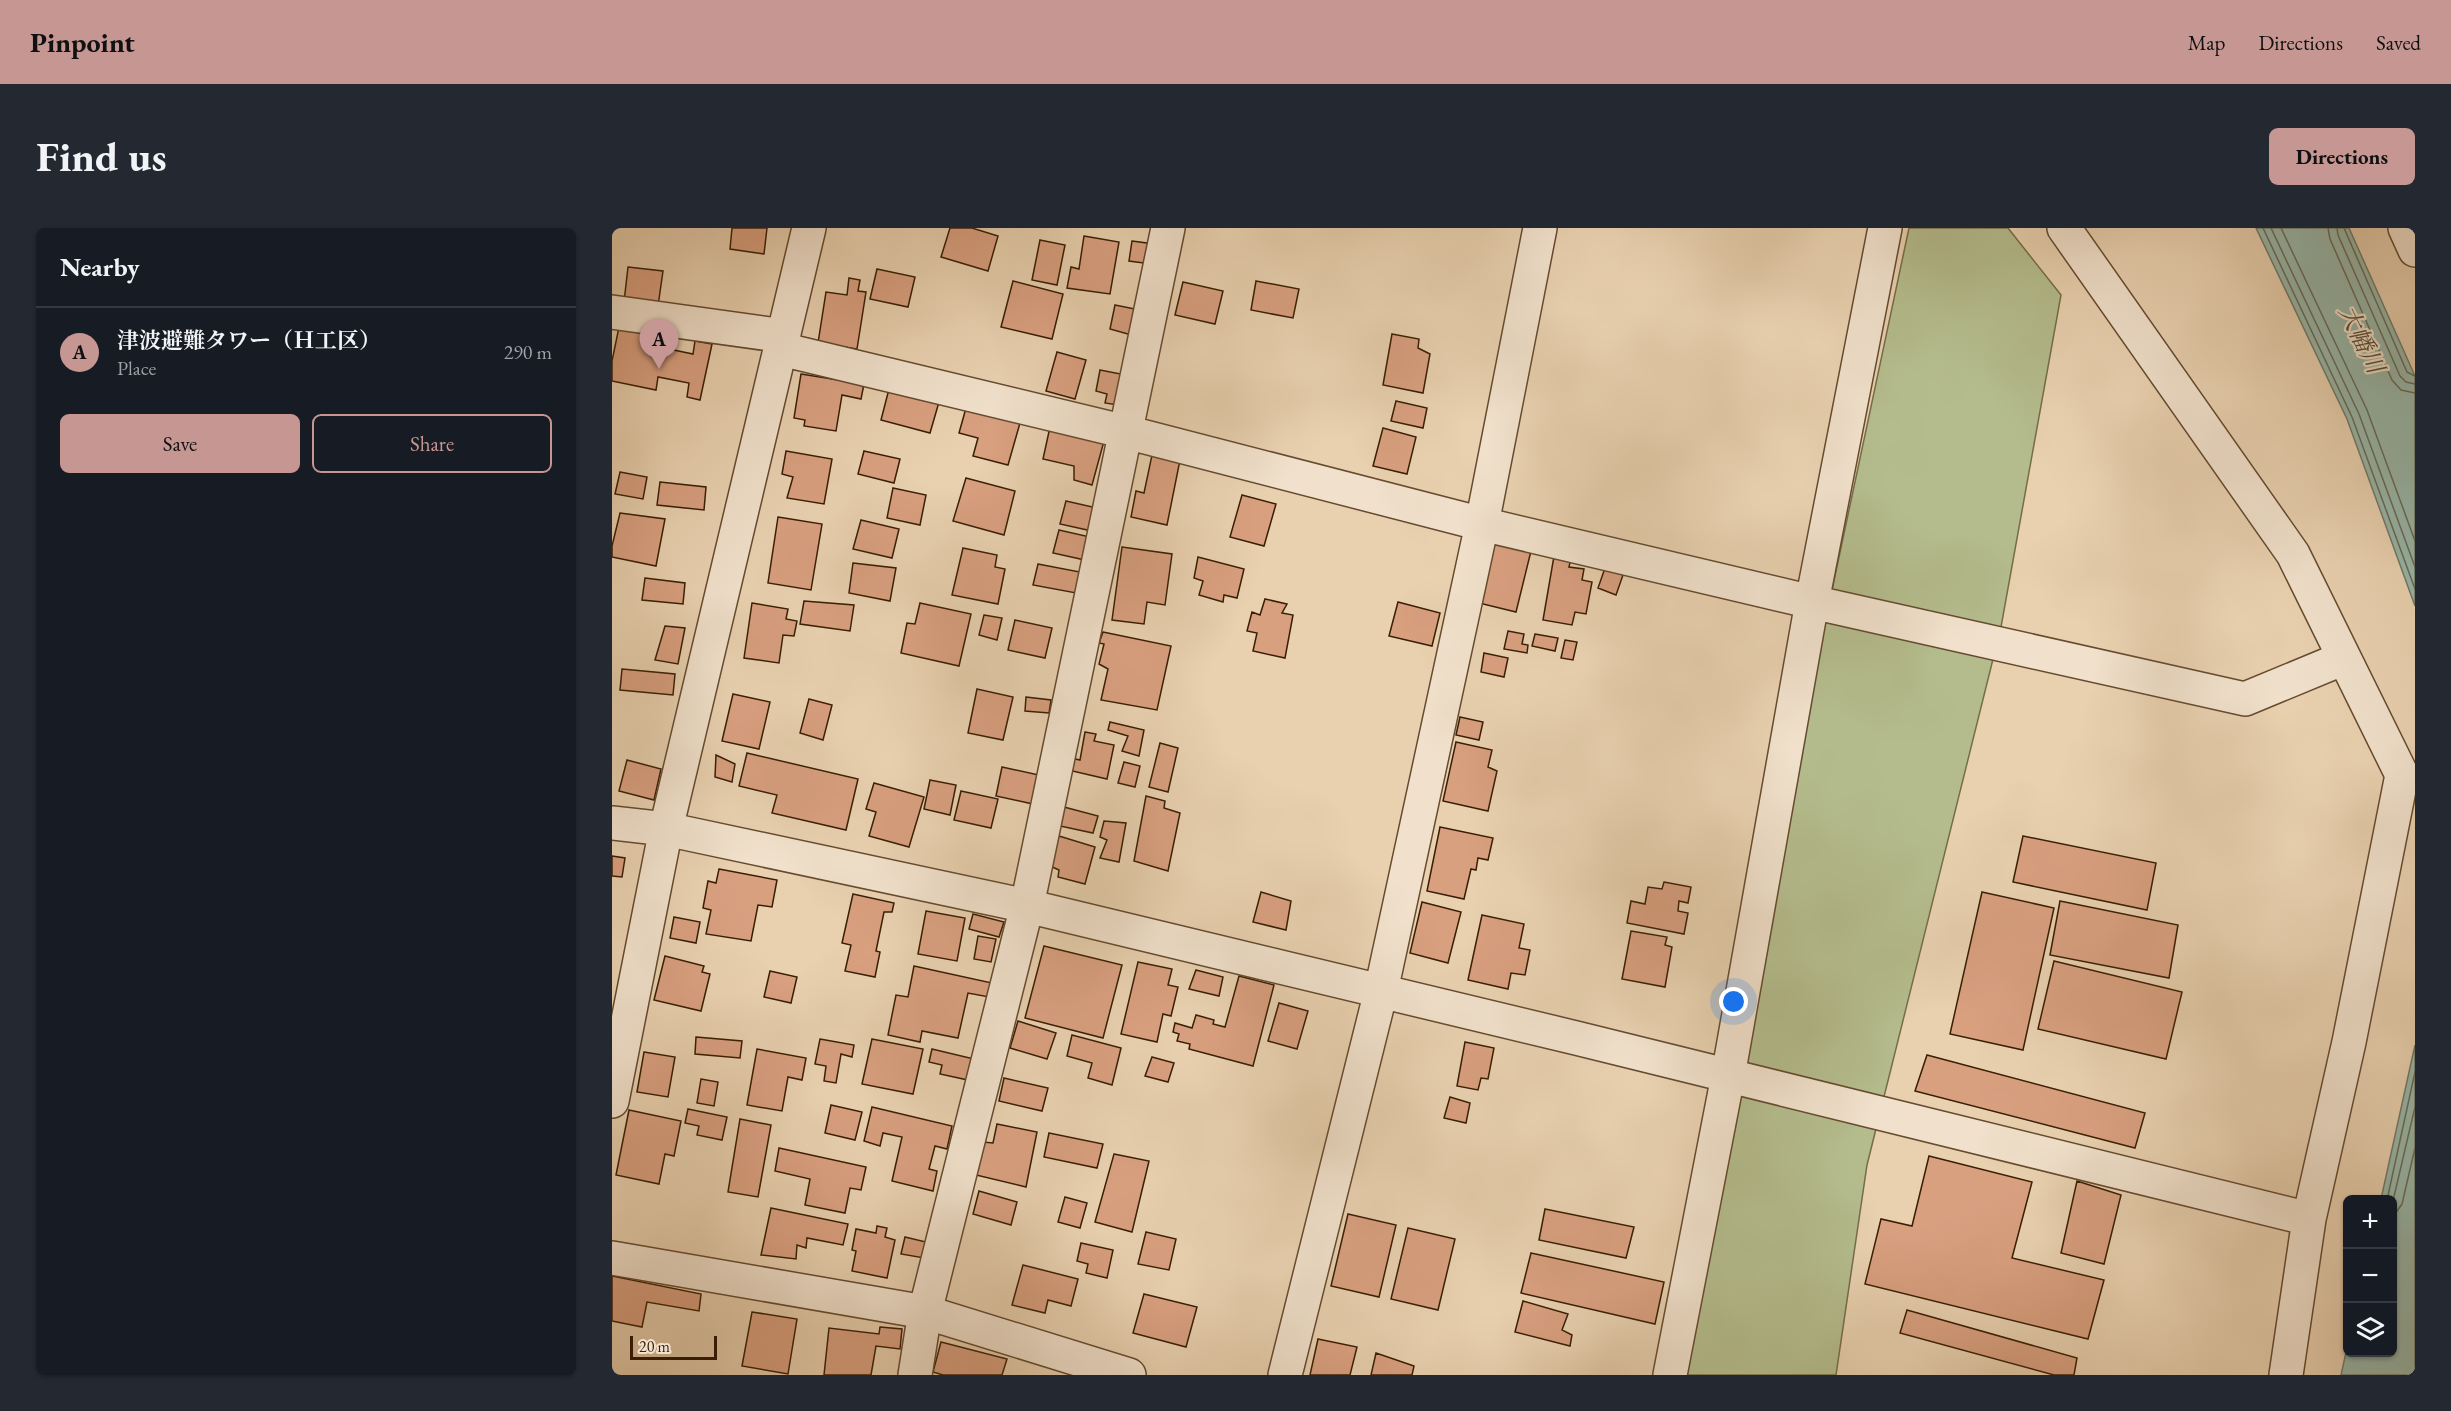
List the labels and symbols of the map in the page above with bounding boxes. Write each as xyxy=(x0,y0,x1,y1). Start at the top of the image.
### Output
water label: 大幡川 xyxy=(2332,300,2393,381)
pin: A xyxy=(640,320,678,369)
your location xyxy=(1719,987,1748,1016)
scale bar xyxy=(630,1333,717,1360)

